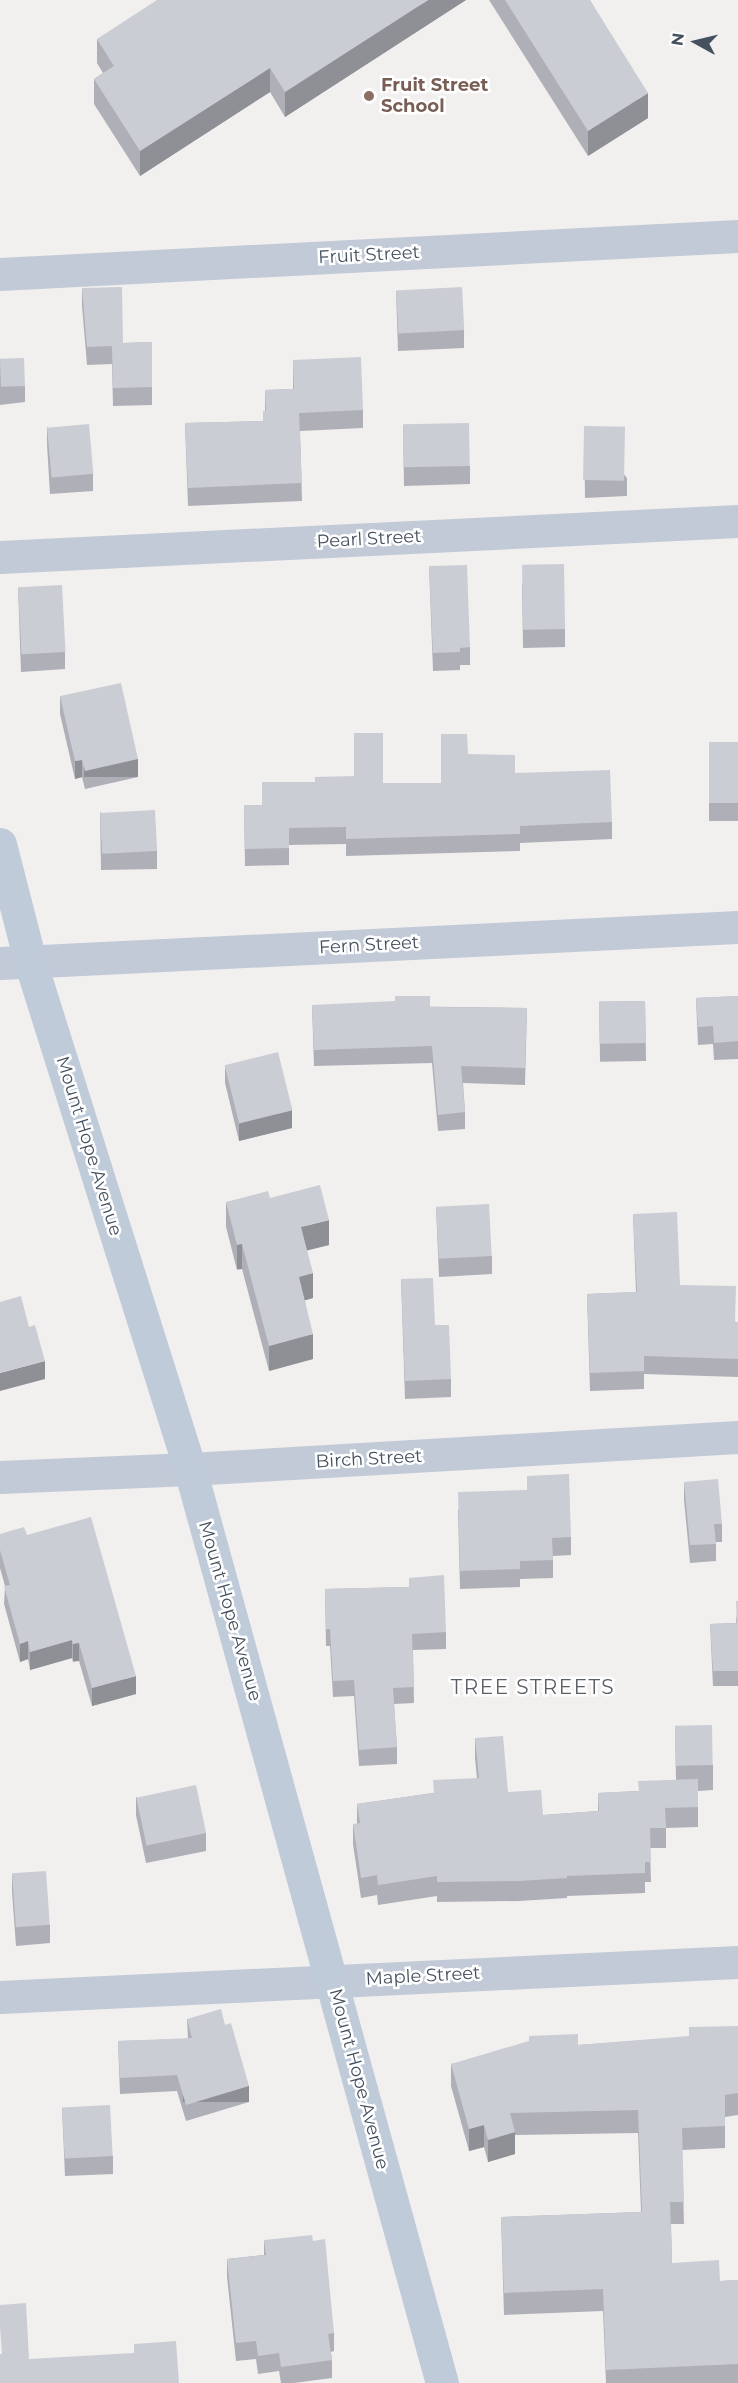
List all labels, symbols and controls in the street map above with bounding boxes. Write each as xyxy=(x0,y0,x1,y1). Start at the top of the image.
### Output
north arrow xyxy=(666,12,726,72)
text: N xyxy=(667,32,688,47)
place label: Fruit Street School xyxy=(381,75,488,118)
marker: Fruit Street School xyxy=(362,89,376,103)
street label: Fruit Street xyxy=(318,242,420,268)
street label: Pearl Street xyxy=(316,525,422,553)
street label: Fern Street xyxy=(318,932,420,958)
street label: Mount Hope Avenue xyxy=(51,1054,127,1238)
street label: Birch Street xyxy=(315,1445,423,1473)
street label: Mount Hope Avenue xyxy=(194,1518,266,1704)
district label: TREE STREETS xyxy=(451,1675,615,1699)
street label: Maple Street xyxy=(365,1962,481,1990)
street label: Mount Hope Avenue xyxy=(324,1986,394,2172)

